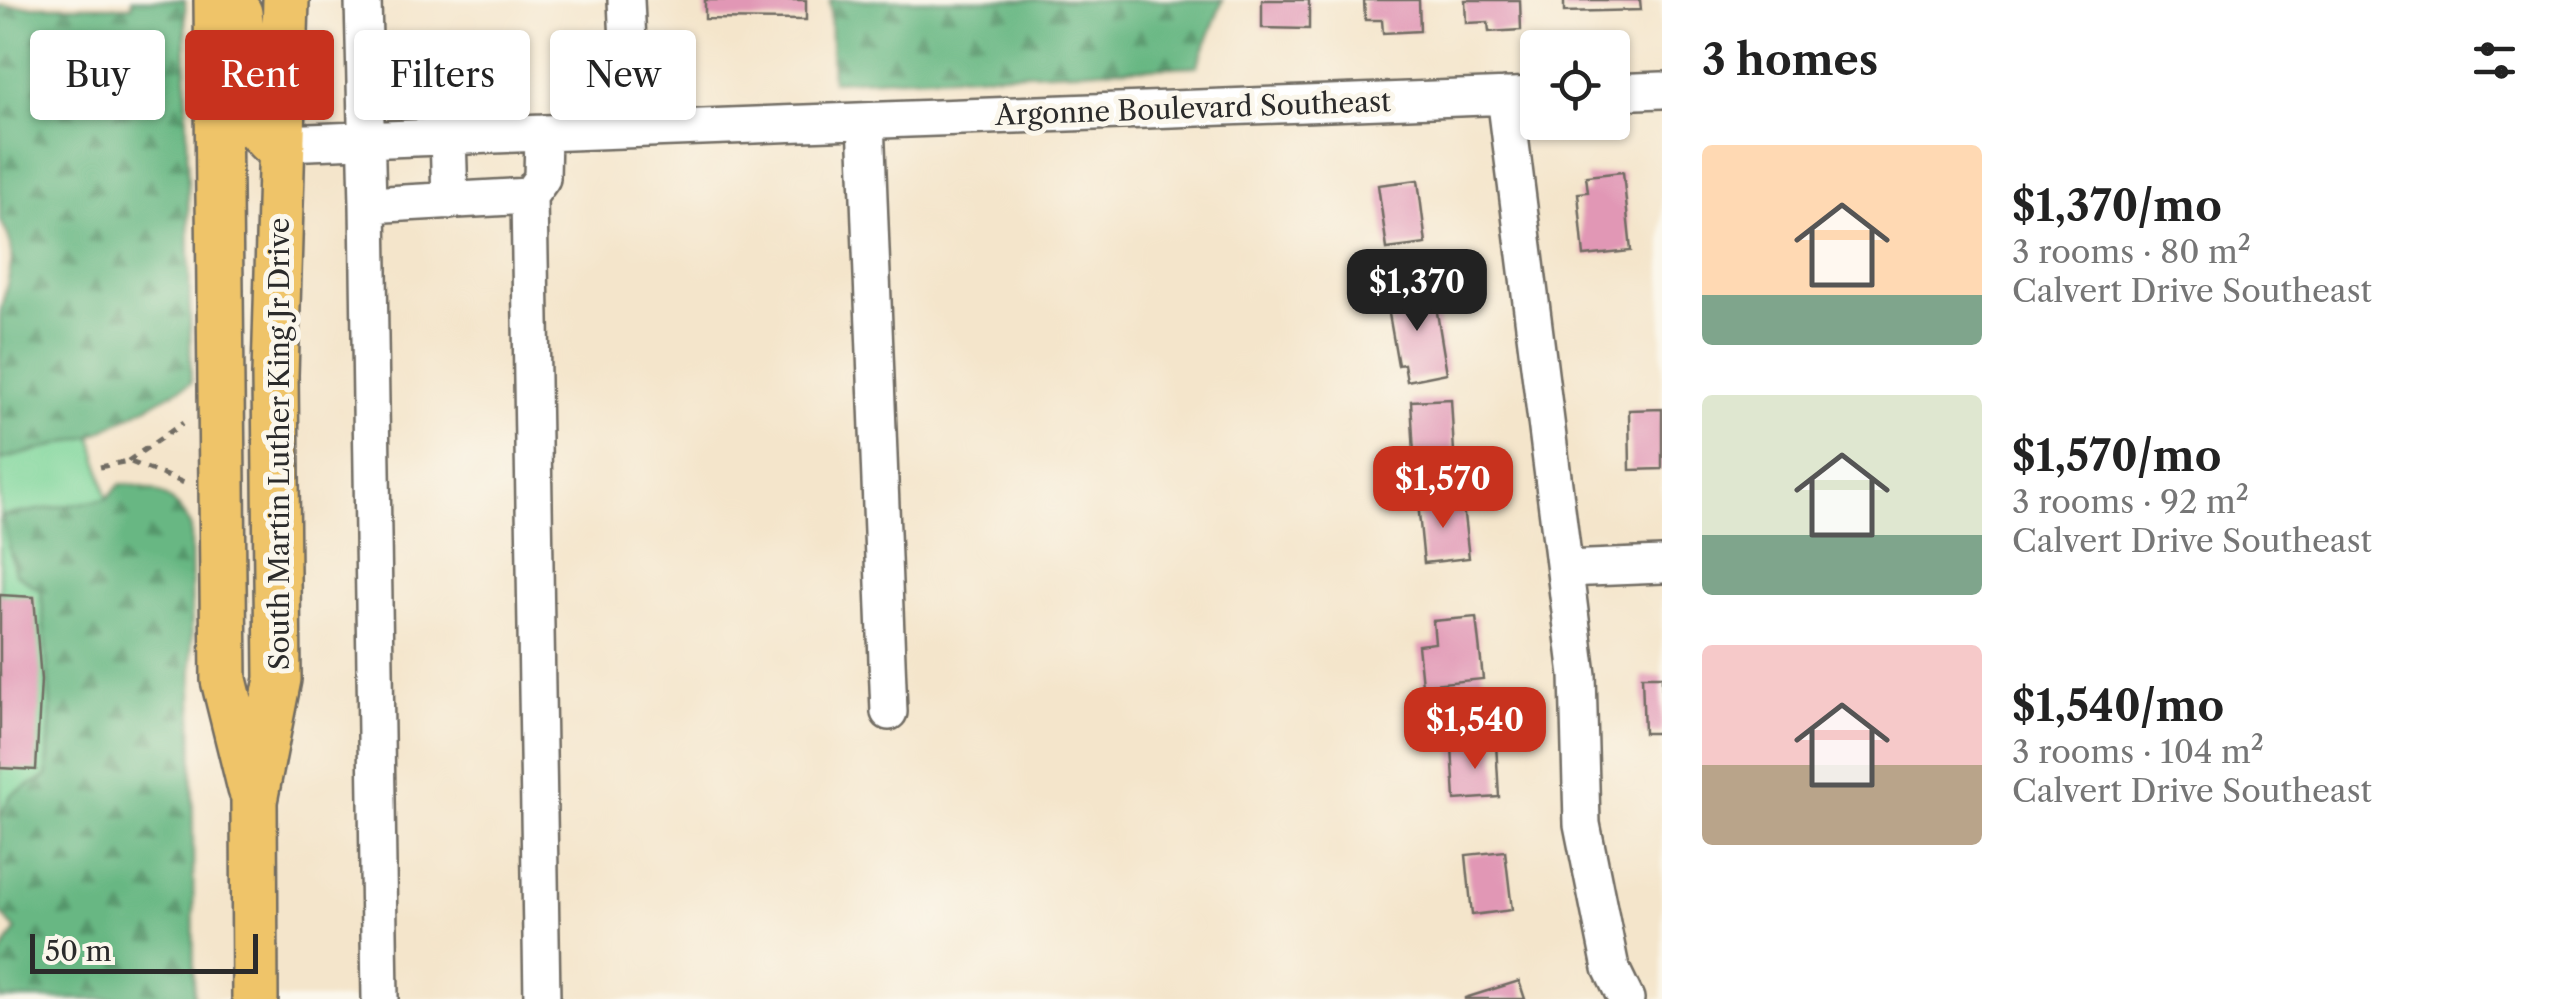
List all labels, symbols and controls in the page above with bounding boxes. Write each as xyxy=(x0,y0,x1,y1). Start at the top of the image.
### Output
chip: Buy xyxy=(30,30,165,120)
chip: Rent xyxy=(185,30,334,120)
chip: Filters xyxy=(354,30,530,120)
chip: New xyxy=(550,30,696,120)
map controls xyxy=(1520,30,1630,140)
button: locate xyxy=(1520,30,1630,140)
icon: filters xyxy=(2467,33,2522,88)
text: 3 homes xyxy=(1702,34,1878,86)
street label: Argonne Boulevard Southeast xyxy=(994,84,1392,132)
text: $1,370/mo xyxy=(2012,180,2222,232)
icon: home xyxy=(1782,185,1902,305)
street label: South Martin Luther King Jr Drive xyxy=(262,218,296,670)
text: 3 rooms · 80 m² xyxy=(2012,232,2251,271)
pin: $1,370 xyxy=(1336,249,1498,334)
text: $1,370 xyxy=(1369,262,1465,301)
text: Calvert Drive Southeast xyxy=(2012,271,2372,310)
text: $1,570/mo xyxy=(2012,430,2221,482)
icon: home xyxy=(1782,435,1902,555)
pin: $1,570 xyxy=(1362,446,1524,531)
text: $1,570 xyxy=(1395,459,1491,498)
text: 3 rooms · 92 m² xyxy=(2012,482,2249,521)
text: Calvert Drive Southeast xyxy=(2012,521,2372,560)
text: $1,540/mo xyxy=(2012,680,2224,732)
icon: home xyxy=(1782,685,1902,805)
pin: $1,540 xyxy=(1394,687,1556,772)
text: $1,540 xyxy=(1426,700,1524,739)
text: 3 rooms · 104 m² xyxy=(2012,732,2264,771)
text: Calvert Drive Southeast xyxy=(2012,771,2372,810)
scale bar xyxy=(30,929,258,974)
text: 50 m xyxy=(45,934,112,968)

